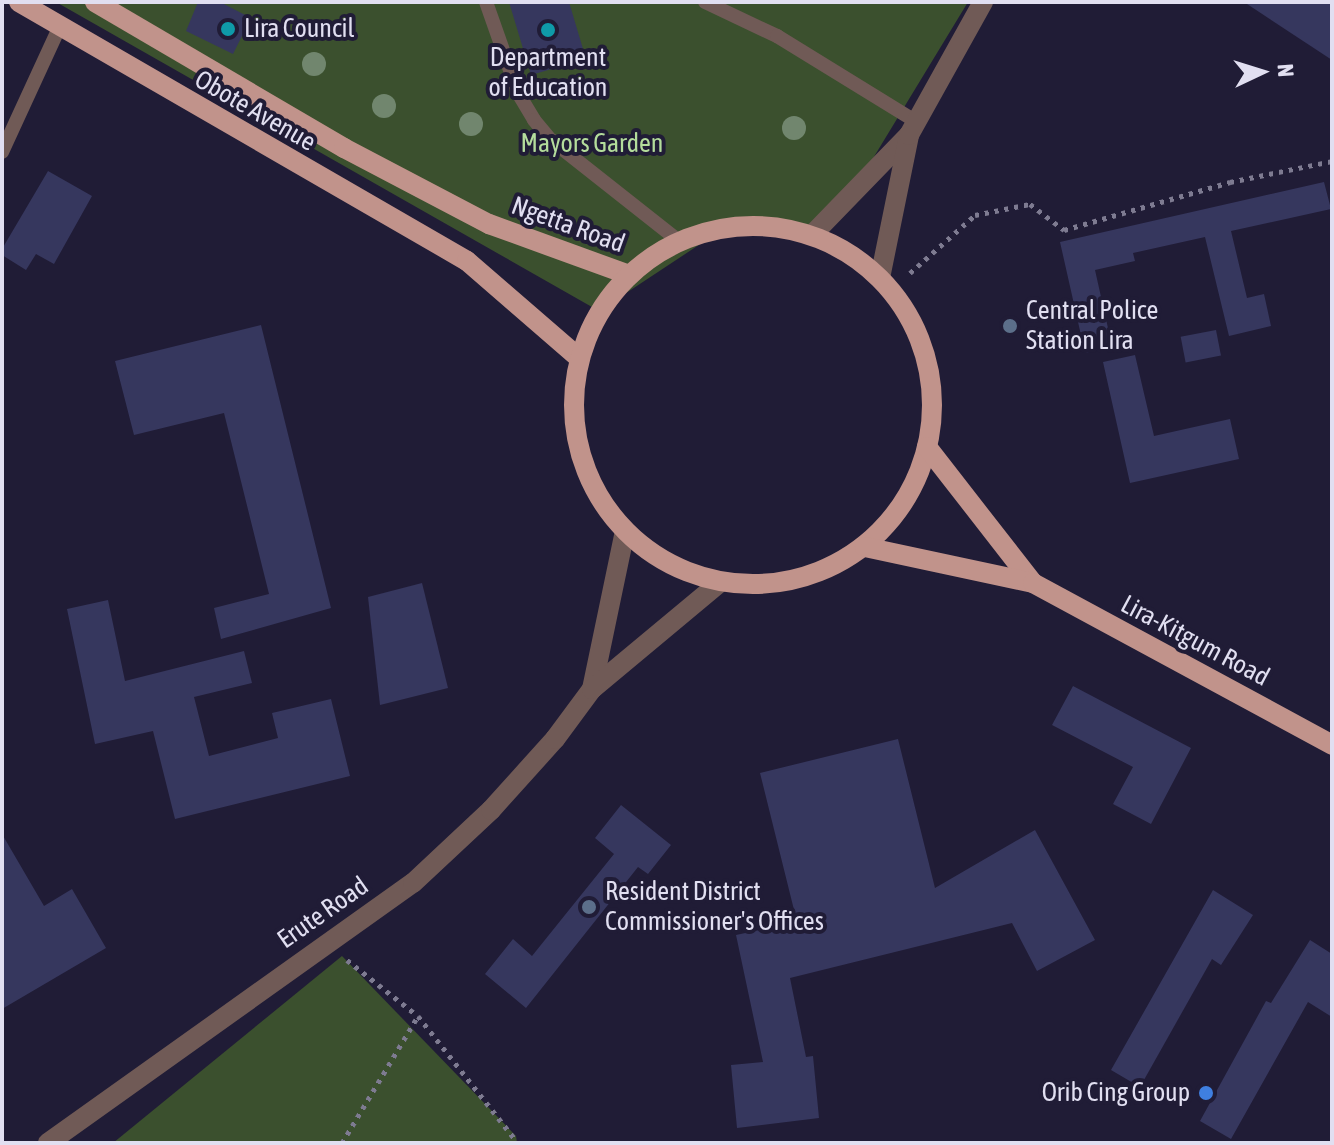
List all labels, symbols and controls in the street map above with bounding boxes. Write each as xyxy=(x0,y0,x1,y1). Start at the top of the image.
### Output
place label: Lira Council xyxy=(244,13,354,45)
marker: Lira Council xyxy=(219,20,237,38)
marker: Department of Education xyxy=(539,21,557,39)
north arrow xyxy=(1222,32,1302,112)
place label: Department of Education xyxy=(489,42,607,104)
text: N xyxy=(1273,63,1299,78)
street label: Obote Avenue xyxy=(189,64,321,158)
park label: Mayors Garden xyxy=(521,128,663,160)
street label: Ngetta Road xyxy=(507,190,629,260)
place label: Central Police Station Lira xyxy=(1026,295,1158,356)
marker: Central Police Station Lira xyxy=(1001,317,1019,335)
street label: Lira-Kitgum Road xyxy=(1115,589,1275,693)
street label: Erute Road xyxy=(272,871,374,955)
place label: Resident District Commissioner's Offices xyxy=(605,876,824,938)
marker: Resident District Commissioner's Offices xyxy=(580,898,598,916)
place label: Orib Cing Group xyxy=(1042,1077,1190,1109)
marker: Orib Cing Group xyxy=(1197,1084,1215,1102)

